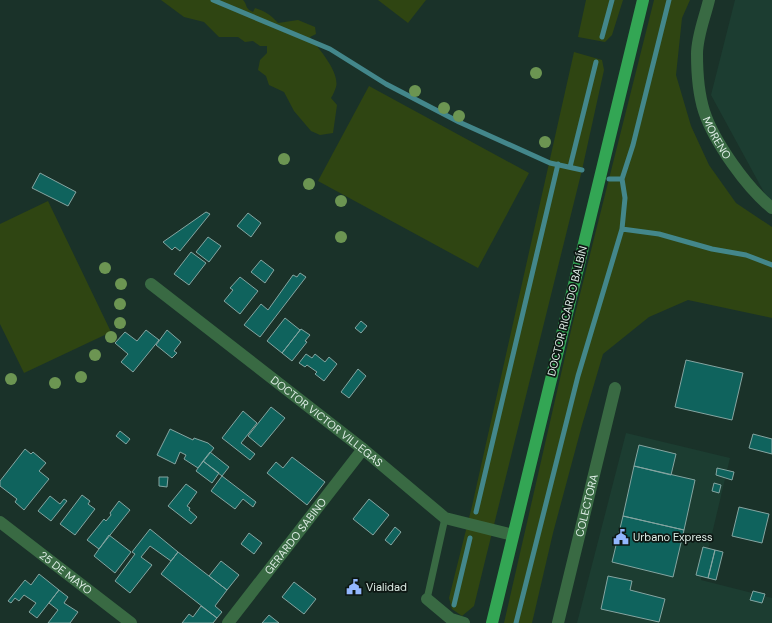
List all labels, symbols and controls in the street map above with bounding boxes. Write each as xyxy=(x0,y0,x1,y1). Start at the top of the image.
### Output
street label: MORENO xyxy=(700,114,734,162)
street label: DOCTOR RICARDO BALBÍN xyxy=(544,244,590,378)
street label: DOCTOR VICTOR VILLEGAS xyxy=(268,373,386,470)
street label: COLECTORA xyxy=(572,473,601,538)
street label: GERARDO SABINO xyxy=(261,495,329,577)
public building icon: Urbano Express xyxy=(612,528,630,546)
place label: Urbano Express xyxy=(633,530,713,544)
street label: 25 DE MAYO xyxy=(37,548,95,597)
public building icon: Vialidad xyxy=(345,578,363,596)
place label: Vialidad xyxy=(366,580,407,594)

